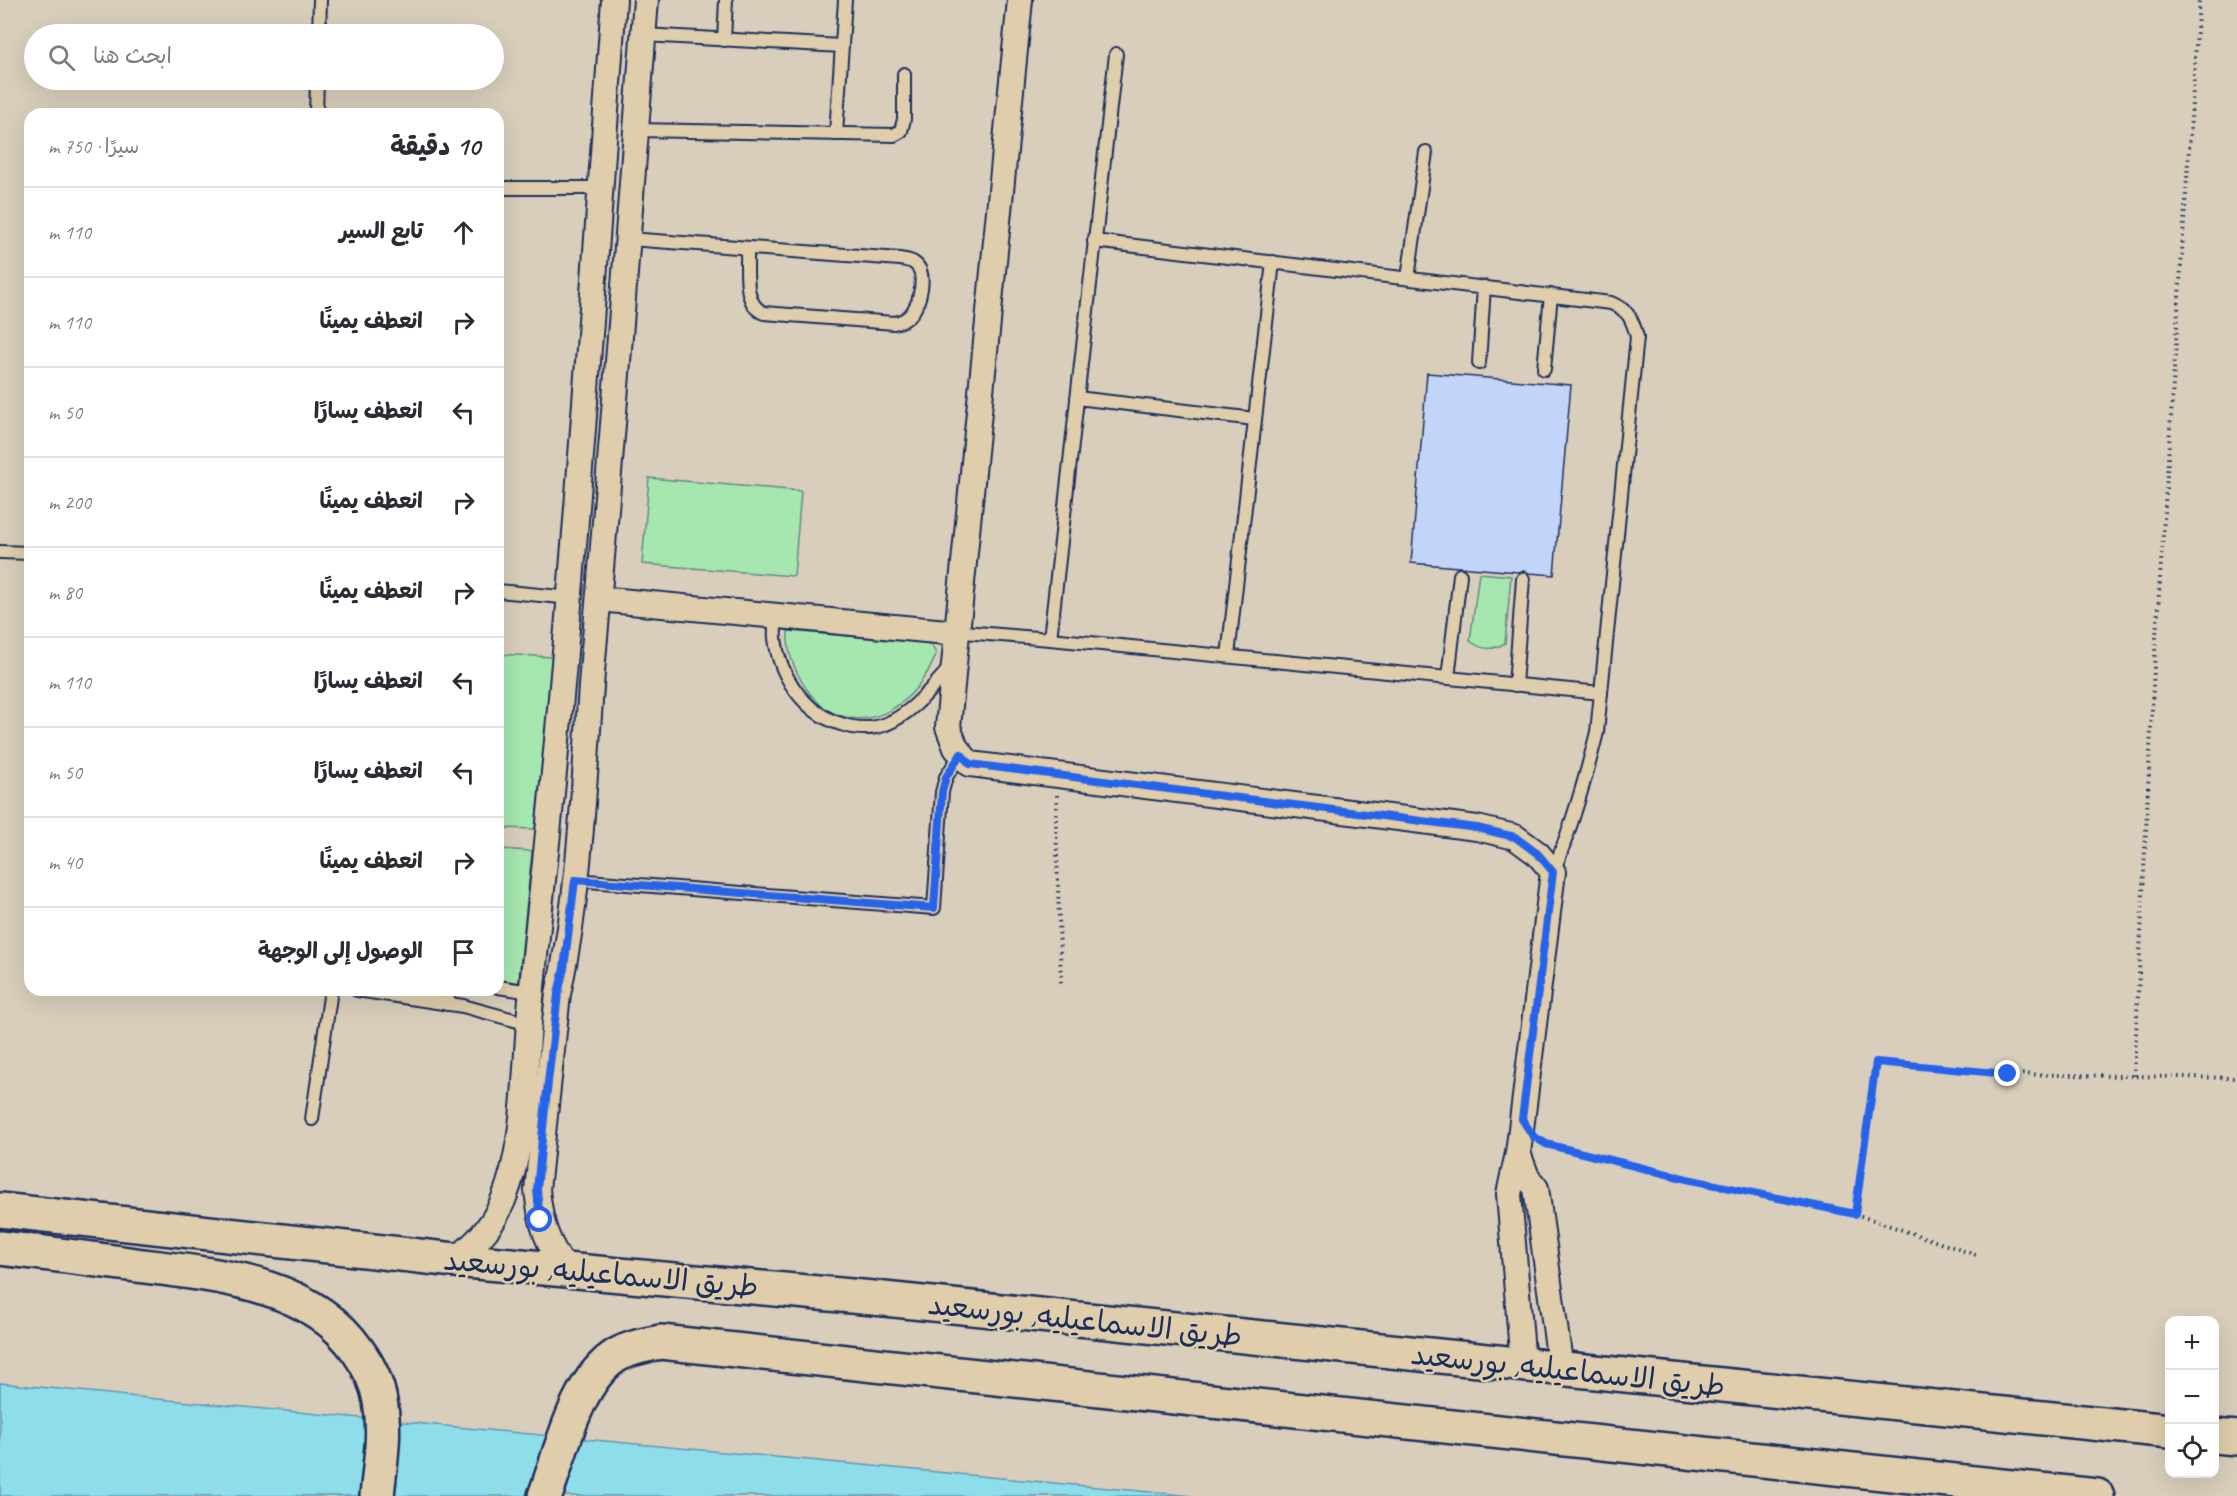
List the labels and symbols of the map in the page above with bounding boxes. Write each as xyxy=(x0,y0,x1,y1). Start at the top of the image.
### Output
route end xyxy=(1994,1060,2020,1086)
route start xyxy=(526,1206,552,1232)
street label: طريق الاسماعيليه, بورسعيد xyxy=(442,1240,760,1307)
street label: طريق الاسماعيليه, بورسعيد xyxy=(926,1285,1244,1356)
street label: طريق الاسماعيليه, بورسعيد xyxy=(1409,1335,1727,1406)

